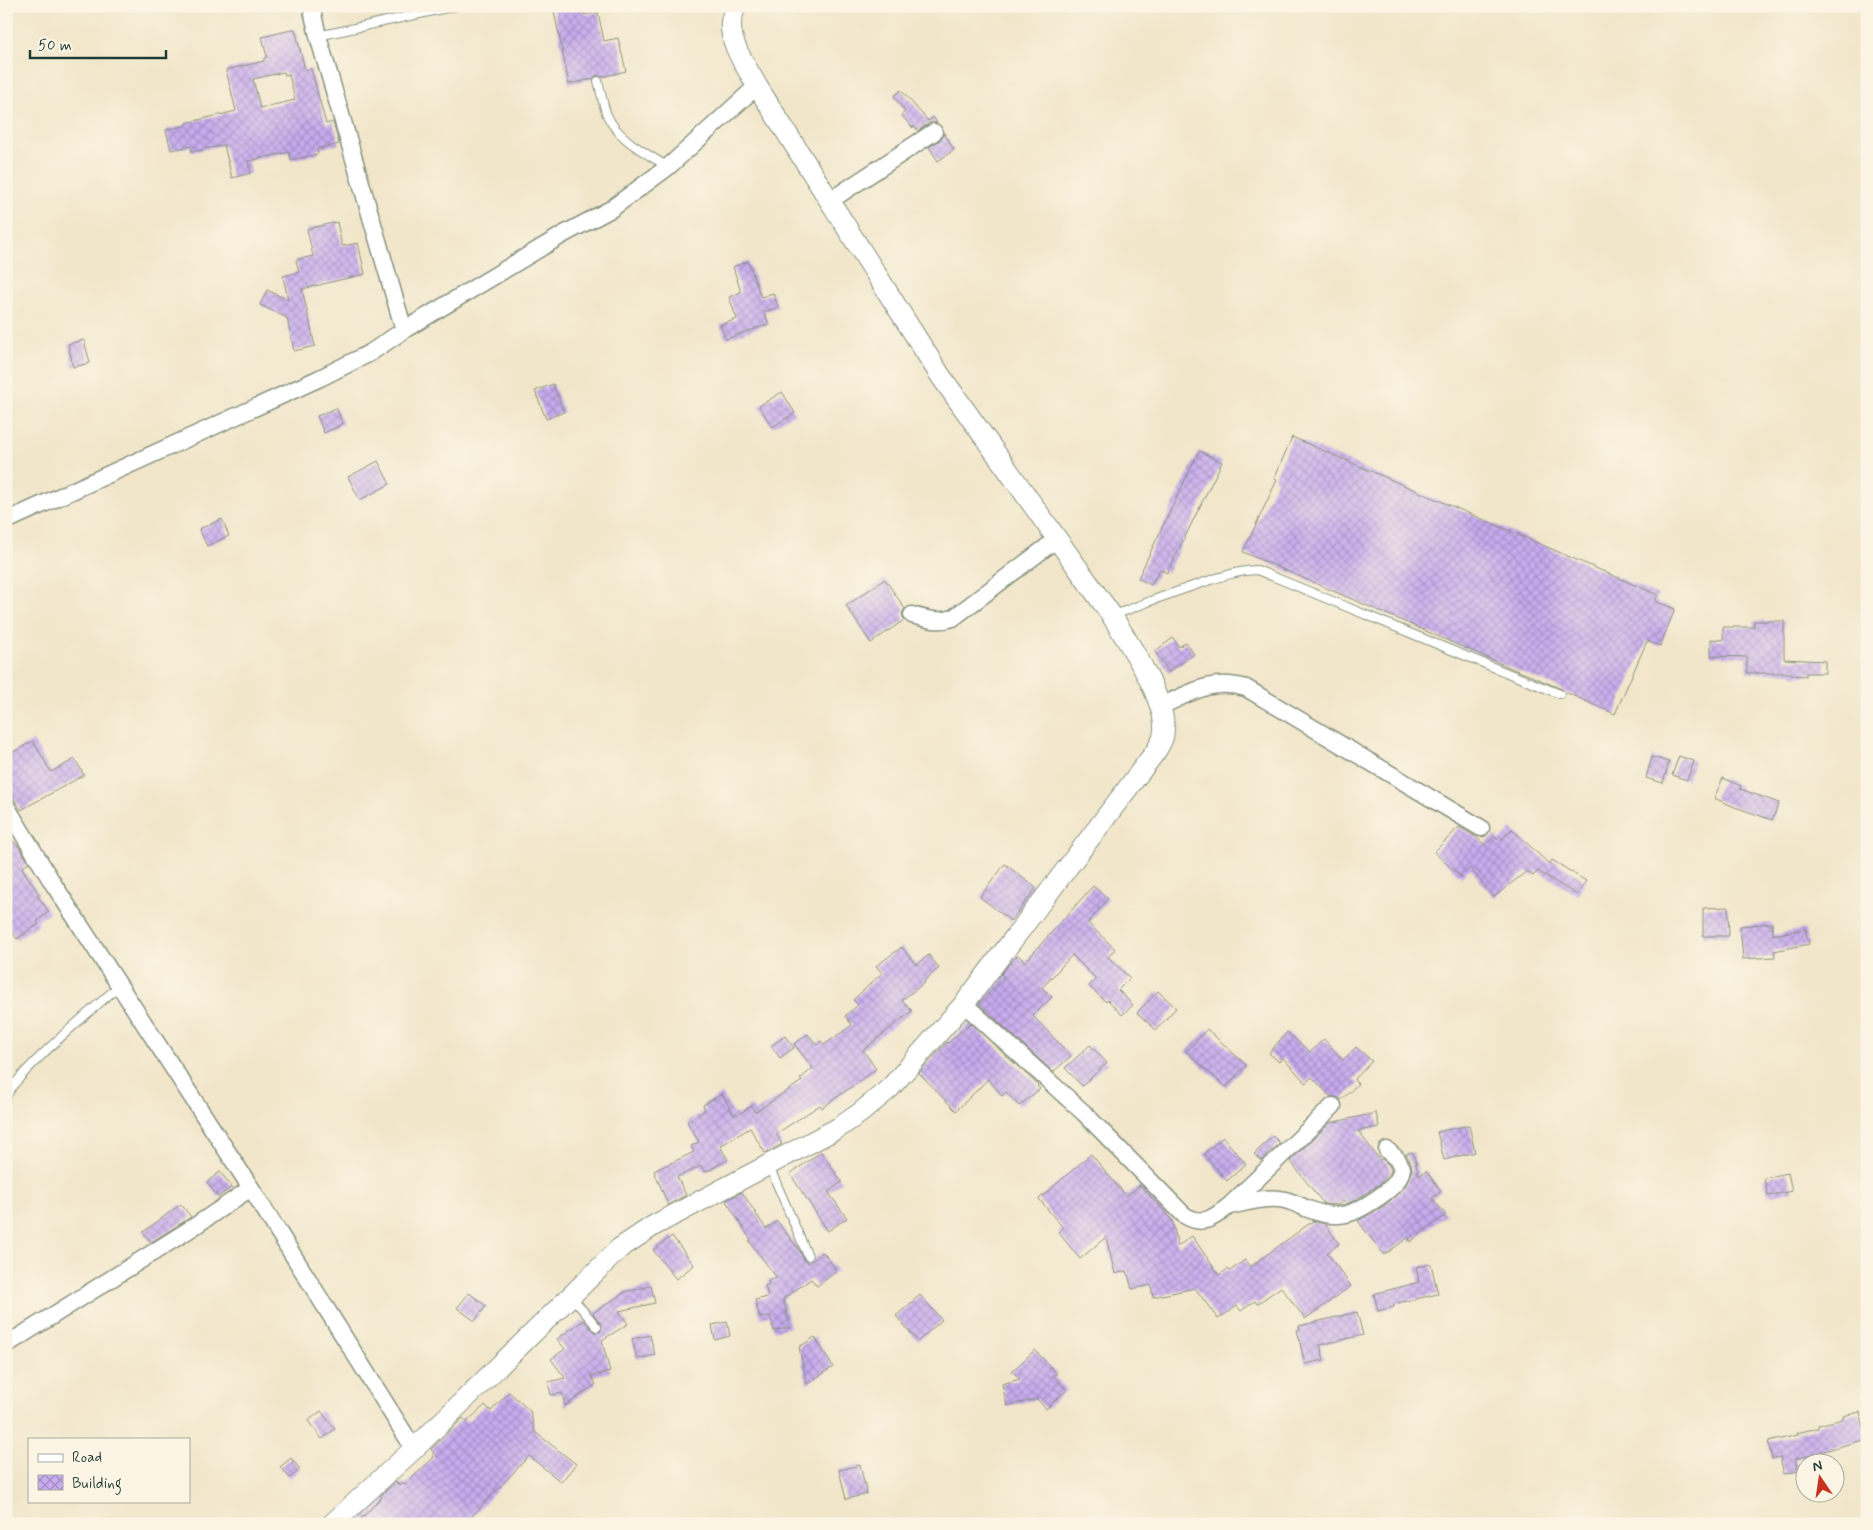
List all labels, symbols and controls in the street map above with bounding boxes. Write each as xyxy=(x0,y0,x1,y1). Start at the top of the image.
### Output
scale bar xyxy=(30,28,166,60)
text: 50 m xyxy=(38,36,72,56)
legend xyxy=(28,1438,190,1502)
text: Road xyxy=(72,1448,102,1468)
north arrow xyxy=(1796,1452,1846,1502)
text: N xyxy=(1811,1456,1824,1476)
text: Building xyxy=(72,1474,122,1495)

